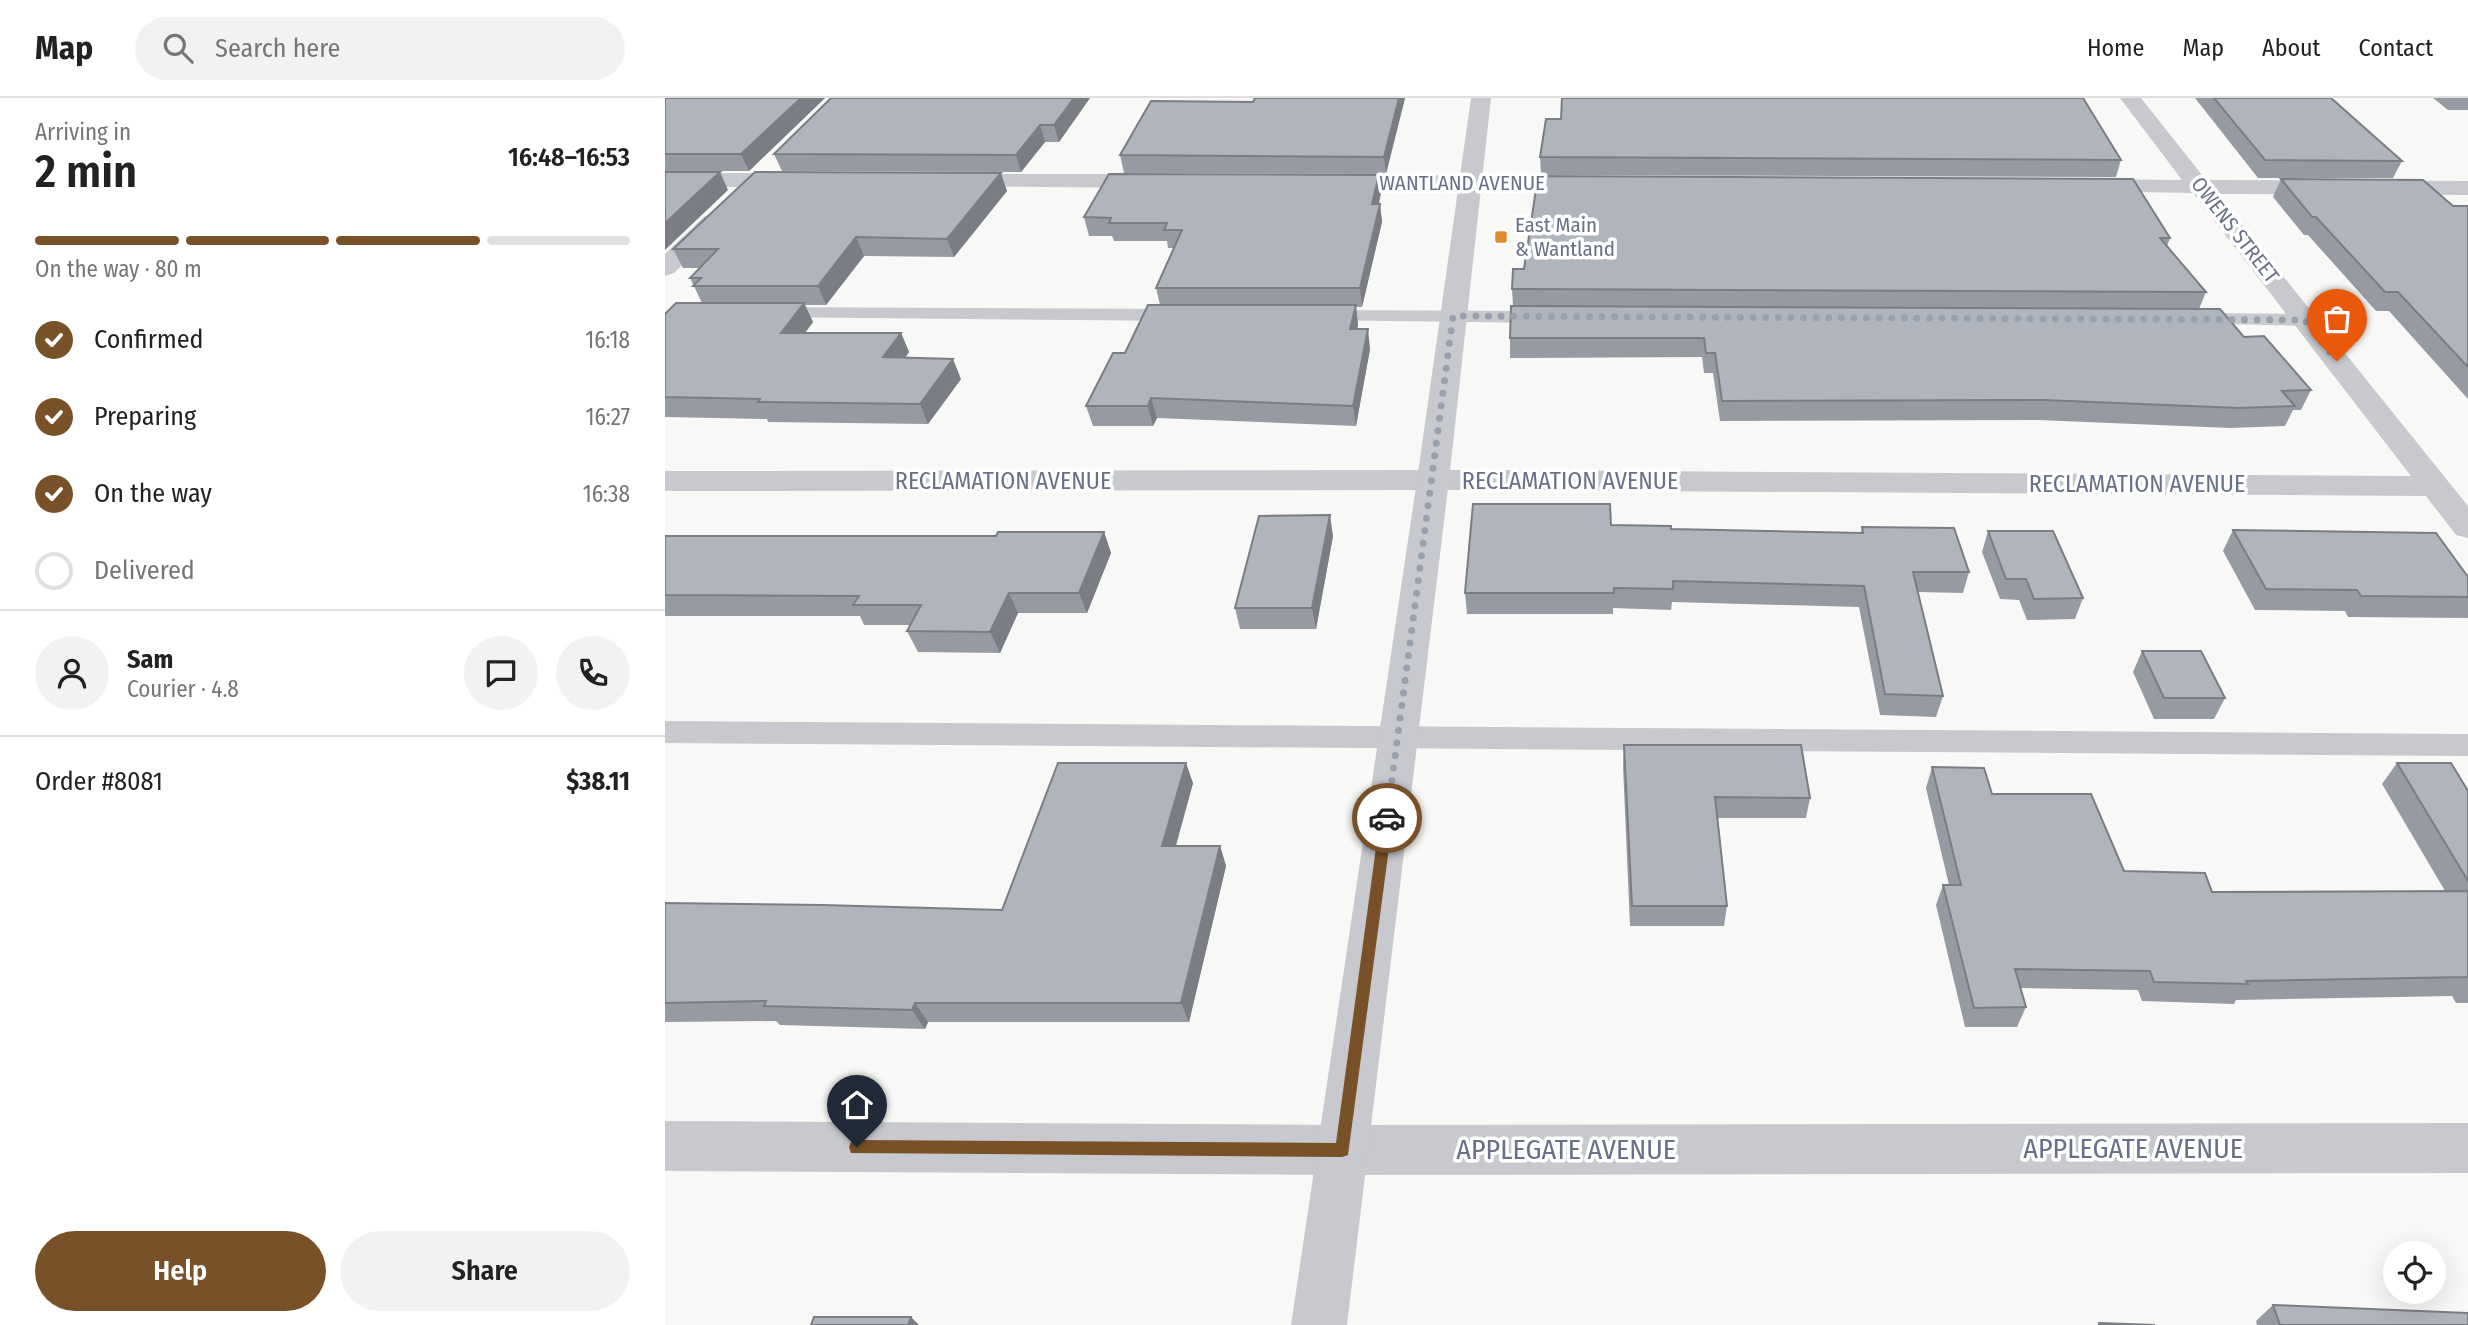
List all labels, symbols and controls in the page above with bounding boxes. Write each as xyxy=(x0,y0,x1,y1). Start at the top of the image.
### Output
search box xyxy=(135,17,625,80)
text: Map xyxy=(35,28,93,68)
icon: search xyxy=(159,29,197,67)
text: Search here xyxy=(215,33,340,64)
text: Home xyxy=(2087,34,2144,62)
text: Map xyxy=(2182,34,2224,62)
text: About xyxy=(2262,34,2320,62)
text: Contact xyxy=(2358,34,2433,62)
text: Arriving in xyxy=(35,118,131,146)
text: 16:48–16:53 xyxy=(508,142,630,173)
text: 2 min xyxy=(35,144,137,199)
street label: WANTLAND AVENUE xyxy=(1379,170,1545,196)
street label: OWENS STREET xyxy=(2186,172,2285,288)
place label: East Main & Wantland xyxy=(1515,212,1615,262)
marker: East Main & Wantland xyxy=(1493,229,1509,245)
text: On the way · 80 m xyxy=(35,255,202,283)
pin xyxy=(2307,289,2367,361)
icon: bag xyxy=(2318,300,2356,338)
icon: check xyxy=(35,321,73,359)
text: Confirmed xyxy=(94,324,204,355)
text: 16:18 xyxy=(585,326,630,354)
icon: check xyxy=(35,398,73,436)
text: Preparing xyxy=(94,401,196,432)
text: 16:27 xyxy=(585,403,630,431)
street label: RECLAMATION AVENUE xyxy=(895,467,1111,495)
street label: RECLAMATION AVENUE xyxy=(1462,467,1678,495)
street label: RECLAMATION AVENUE xyxy=(2029,470,2245,498)
icon: check xyxy=(35,475,73,513)
text: On the way xyxy=(94,478,212,509)
text: 16:38 xyxy=(583,480,630,508)
text: Delivered xyxy=(94,555,195,586)
button: person xyxy=(35,636,109,710)
button: chat xyxy=(464,636,538,710)
button: phone xyxy=(556,636,630,710)
text: Sam xyxy=(127,644,173,675)
text: Courier · 4.8 xyxy=(127,675,239,703)
text: Order #8081 xyxy=(35,766,163,797)
text: $38.11 xyxy=(566,766,630,797)
courier xyxy=(1352,783,1422,853)
icon: car xyxy=(1368,799,1406,837)
pin xyxy=(827,1075,887,1147)
icon: home xyxy=(838,1086,876,1124)
street label: APPLEGATE AVENUE xyxy=(2023,1132,2243,1165)
street label: APPLEGATE AVENUE xyxy=(1456,1133,1676,1166)
button: Help xyxy=(35,1231,326,1311)
button: Share xyxy=(340,1231,630,1311)
map controls xyxy=(2383,1241,2446,1304)
button: locate xyxy=(2383,1241,2446,1304)

